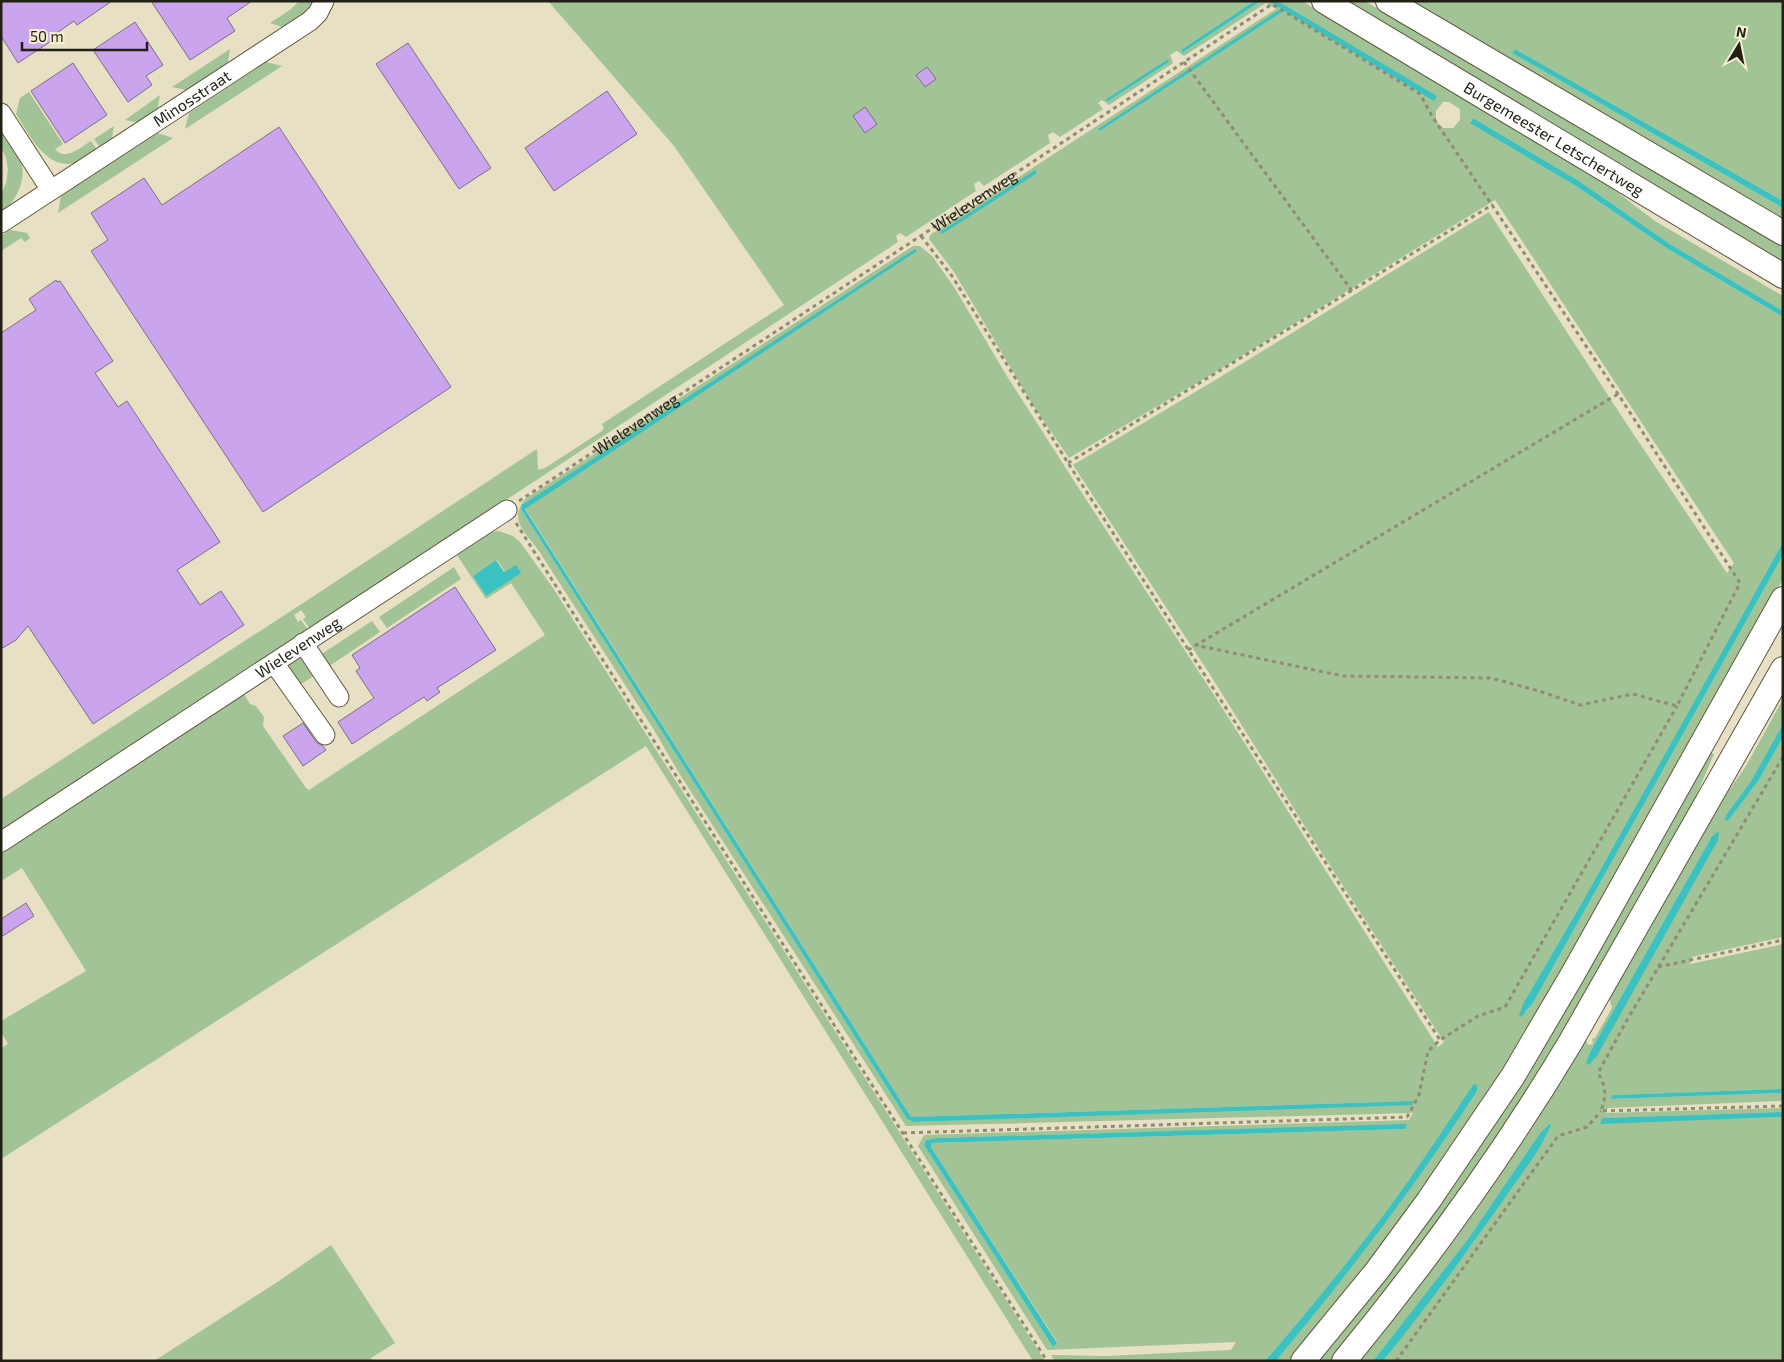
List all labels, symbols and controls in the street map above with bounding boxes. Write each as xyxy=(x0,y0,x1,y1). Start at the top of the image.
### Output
scale bar xyxy=(22,20,148,52)
north arrow xyxy=(1714,20,1764,70)
text: N xyxy=(1735,22,1748,41)
text: 50 m xyxy=(30,27,64,45)
street label: Minosstraat xyxy=(149,66,234,130)
street label: Burgemeester Letschertweg xyxy=(1461,77,1648,200)
street label: Wielevenweg xyxy=(927,165,1020,235)
street label: Wielevenweg xyxy=(589,389,682,458)
street label: Wielevenweg xyxy=(251,612,344,682)

